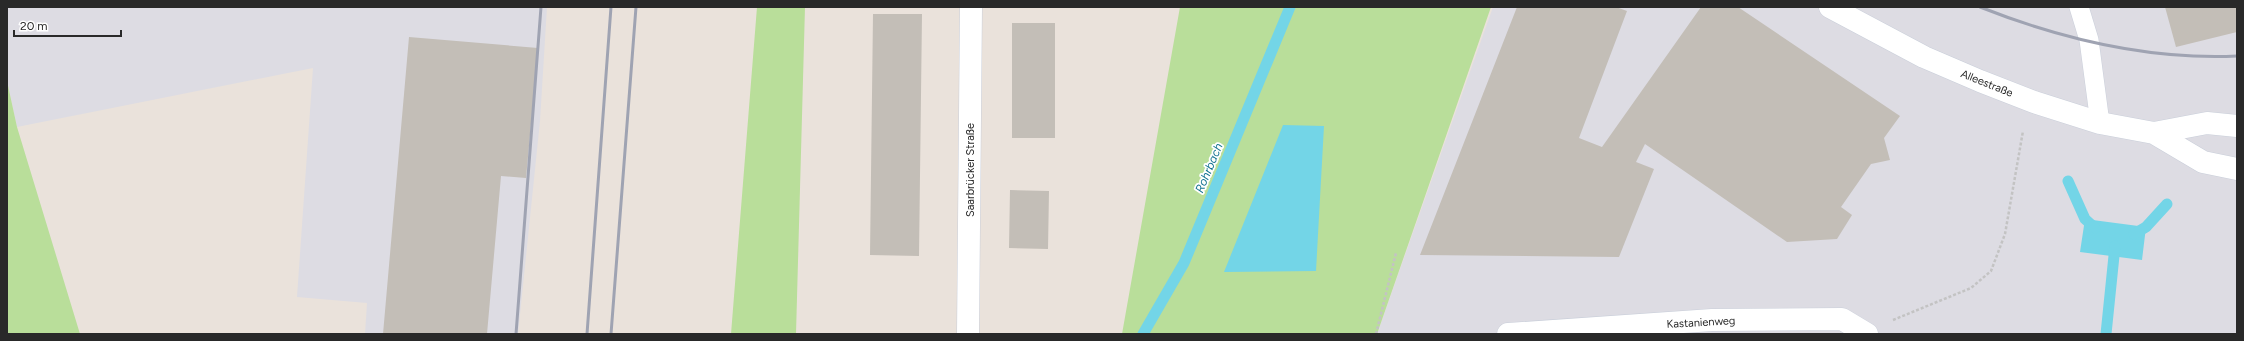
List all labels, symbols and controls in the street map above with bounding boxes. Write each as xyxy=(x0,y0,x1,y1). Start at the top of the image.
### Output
scale bar xyxy=(14,12,121,38)
text: 20 m xyxy=(20,19,48,33)
street label: Alleestraße xyxy=(1959,67,2015,100)
street label: Saarbrücker Straße xyxy=(964,123,977,217)
water label: Rohrbach xyxy=(1192,141,1226,195)
street label: Kastanienweg xyxy=(1666,314,1736,331)

